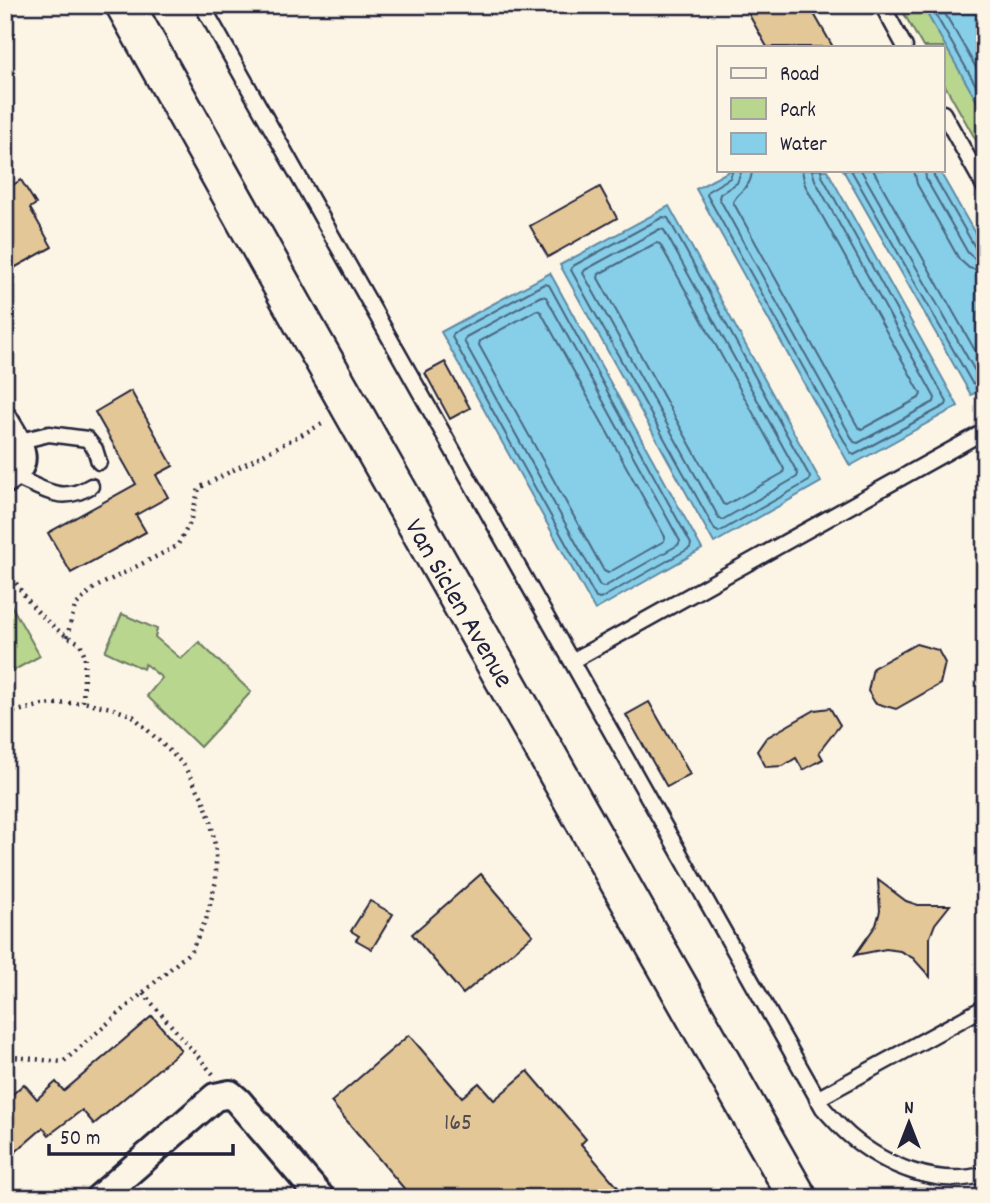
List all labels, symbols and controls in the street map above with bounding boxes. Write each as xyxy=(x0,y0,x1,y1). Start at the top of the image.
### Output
legend xyxy=(717,46,944,172)
text: Road xyxy=(780,61,819,91)
text: Park xyxy=(780,97,816,127)
text: Water xyxy=(780,131,827,161)
street label: Van Siclen Avenue xyxy=(392,512,521,697)
north arrow xyxy=(874,1088,944,1158)
text: N xyxy=(904,1096,914,1123)
house number: 165 xyxy=(444,1107,472,1141)
scale bar xyxy=(49,1112,233,1156)
text: 50 m xyxy=(60,1125,100,1155)

